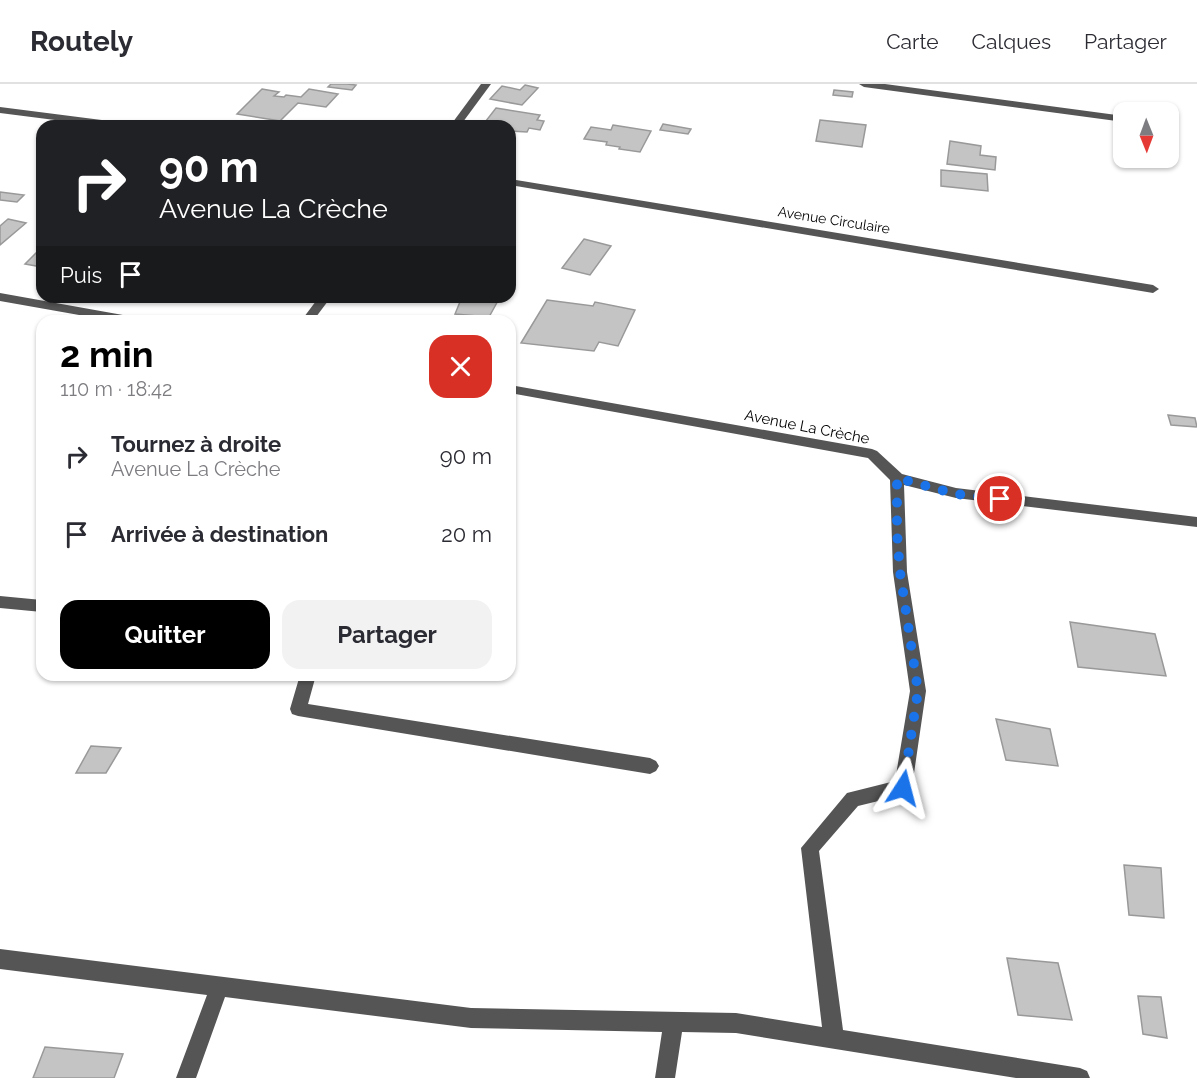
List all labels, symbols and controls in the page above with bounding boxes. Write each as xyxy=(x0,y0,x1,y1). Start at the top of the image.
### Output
text: Routely xyxy=(30,25,133,58)
text: Carte xyxy=(886,29,939,54)
text: Calques xyxy=(972,29,1051,54)
text: Partager xyxy=(1084,29,1167,54)
north arrow xyxy=(1113,102,1179,168)
map controls xyxy=(1113,102,1179,168)
text: 90 m xyxy=(159,143,259,192)
icon: right xyxy=(60,144,138,222)
text: Avenue La Crèche xyxy=(159,193,388,224)
street label: Avenue Circulaire xyxy=(777,203,891,237)
icon: arrive xyxy=(114,258,147,291)
text: Puis xyxy=(60,262,102,288)
text: 2 min xyxy=(60,333,153,375)
button: close xyxy=(429,335,492,398)
text: 110 m · 18:42 xyxy=(60,377,172,401)
street label: Avenue La Crèche xyxy=(743,406,871,448)
text: Tournez à droite xyxy=(111,431,281,457)
icon: right xyxy=(60,440,93,473)
text: 90 m xyxy=(440,443,492,469)
text: Avenue La Crèche xyxy=(111,457,280,481)
pin xyxy=(974,473,1025,524)
icon: arrive xyxy=(983,482,1016,515)
icon: arrive xyxy=(60,518,93,551)
text: Arrivée à destination xyxy=(111,521,328,547)
text: 20 m xyxy=(441,521,492,547)
button: Quitter xyxy=(60,600,270,669)
button: Partager xyxy=(282,600,492,669)
position arrow xyxy=(871,756,935,820)

